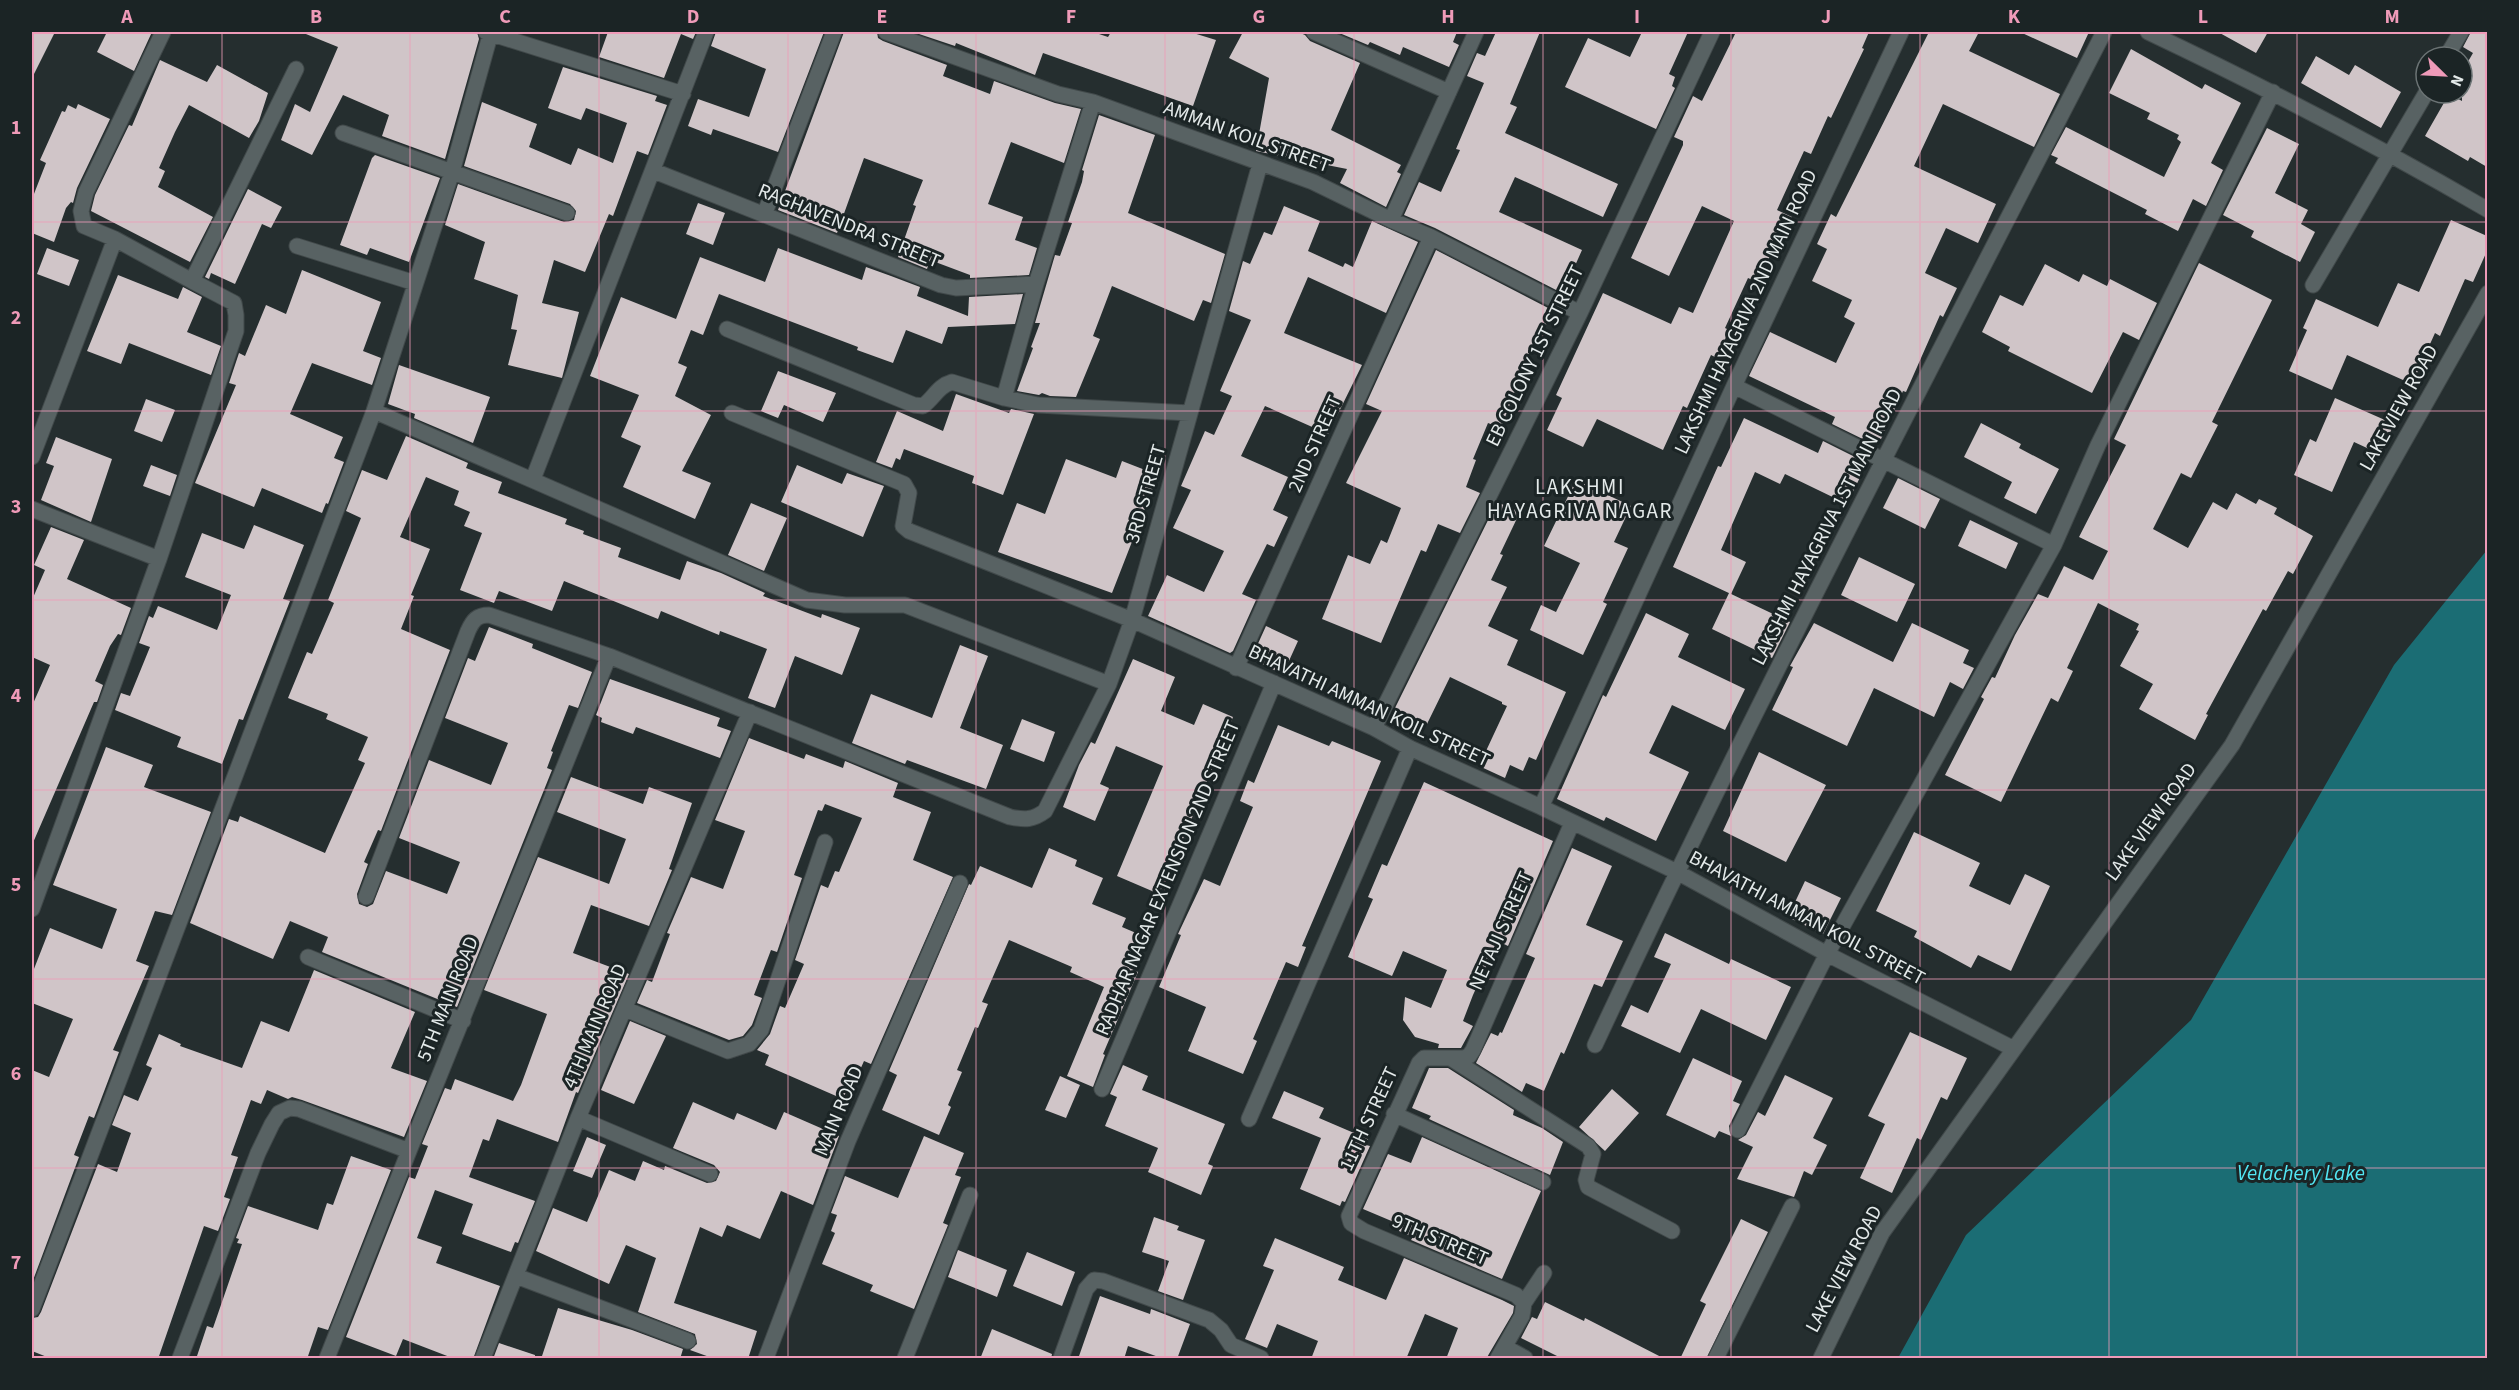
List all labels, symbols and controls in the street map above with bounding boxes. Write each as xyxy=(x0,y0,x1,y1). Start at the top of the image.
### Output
text: A xyxy=(120,3,133,31)
text: B xyxy=(310,3,322,31)
text: C xyxy=(499,3,511,31)
text: D xyxy=(687,3,699,31)
text: E xyxy=(877,3,887,31)
text: F xyxy=(1066,3,1076,31)
text: G xyxy=(1253,3,1265,31)
text: H xyxy=(1441,3,1455,31)
text: I xyxy=(1634,3,1640,31)
text: J xyxy=(1821,3,1831,31)
text: K xyxy=(2008,3,2021,31)
text: L xyxy=(2198,3,2208,31)
text: M xyxy=(2384,3,2400,31)
north arrow xyxy=(2414,45,2474,105)
text: N xyxy=(2445,71,2469,90)
street label: AMMAN KOIL STREET xyxy=(1160,94,1334,180)
text: 1 xyxy=(11,114,21,142)
street label: LAKSHMI HAYAGRIVA 2ND MAIN ROAD xyxy=(1668,165,1824,459)
street label: RAGHAVENDRA STREET xyxy=(754,177,945,275)
street label: EB COLONY 1ST STREET xyxy=(1479,260,1591,451)
text: 2 xyxy=(11,304,21,332)
street label: LAKE VIEW ROAD xyxy=(2353,340,2445,476)
street label: LAKSHMI HAYAGRIVA 1ST MAIN ROAD xyxy=(1745,384,1909,670)
street label: 2ND STREET xyxy=(1281,391,1349,497)
street label: 3RD STREET xyxy=(1119,441,1174,547)
district label: LAKSHMI HAYAGRIVA NAGAR xyxy=(1487,472,1673,526)
text: 3 xyxy=(11,493,21,521)
street label: BHAVATHI AMMAN KOIL STREET xyxy=(1244,638,1495,774)
text: 4 xyxy=(11,682,22,710)
street label: RADHAR NAGAR EXTENSION 2ND STREET xyxy=(1089,716,1247,1040)
street label: LAKE VIEW ROAD xyxy=(2098,757,2204,887)
street label: BHAVATHI AMMAN KOIL STREET xyxy=(1684,844,1930,992)
street label: NETAJI STREET xyxy=(1462,867,1540,995)
text: 5 xyxy=(11,871,21,899)
street label: 5TH MAIN ROAD xyxy=(410,932,486,1066)
street label: 4TH MAIN ROAD xyxy=(556,959,634,1093)
text: 6 xyxy=(11,1060,21,1088)
street label: MAIN ROAD xyxy=(808,1062,870,1160)
street label: 11TH STREET xyxy=(1333,1062,1405,1176)
water label: Velachery Lake xyxy=(2237,1158,2365,1188)
street label: LAKE VIEW ROAD xyxy=(1799,1201,1889,1337)
street label: 9TH STREET xyxy=(1388,1207,1493,1273)
text: 7 xyxy=(11,1249,21,1277)

